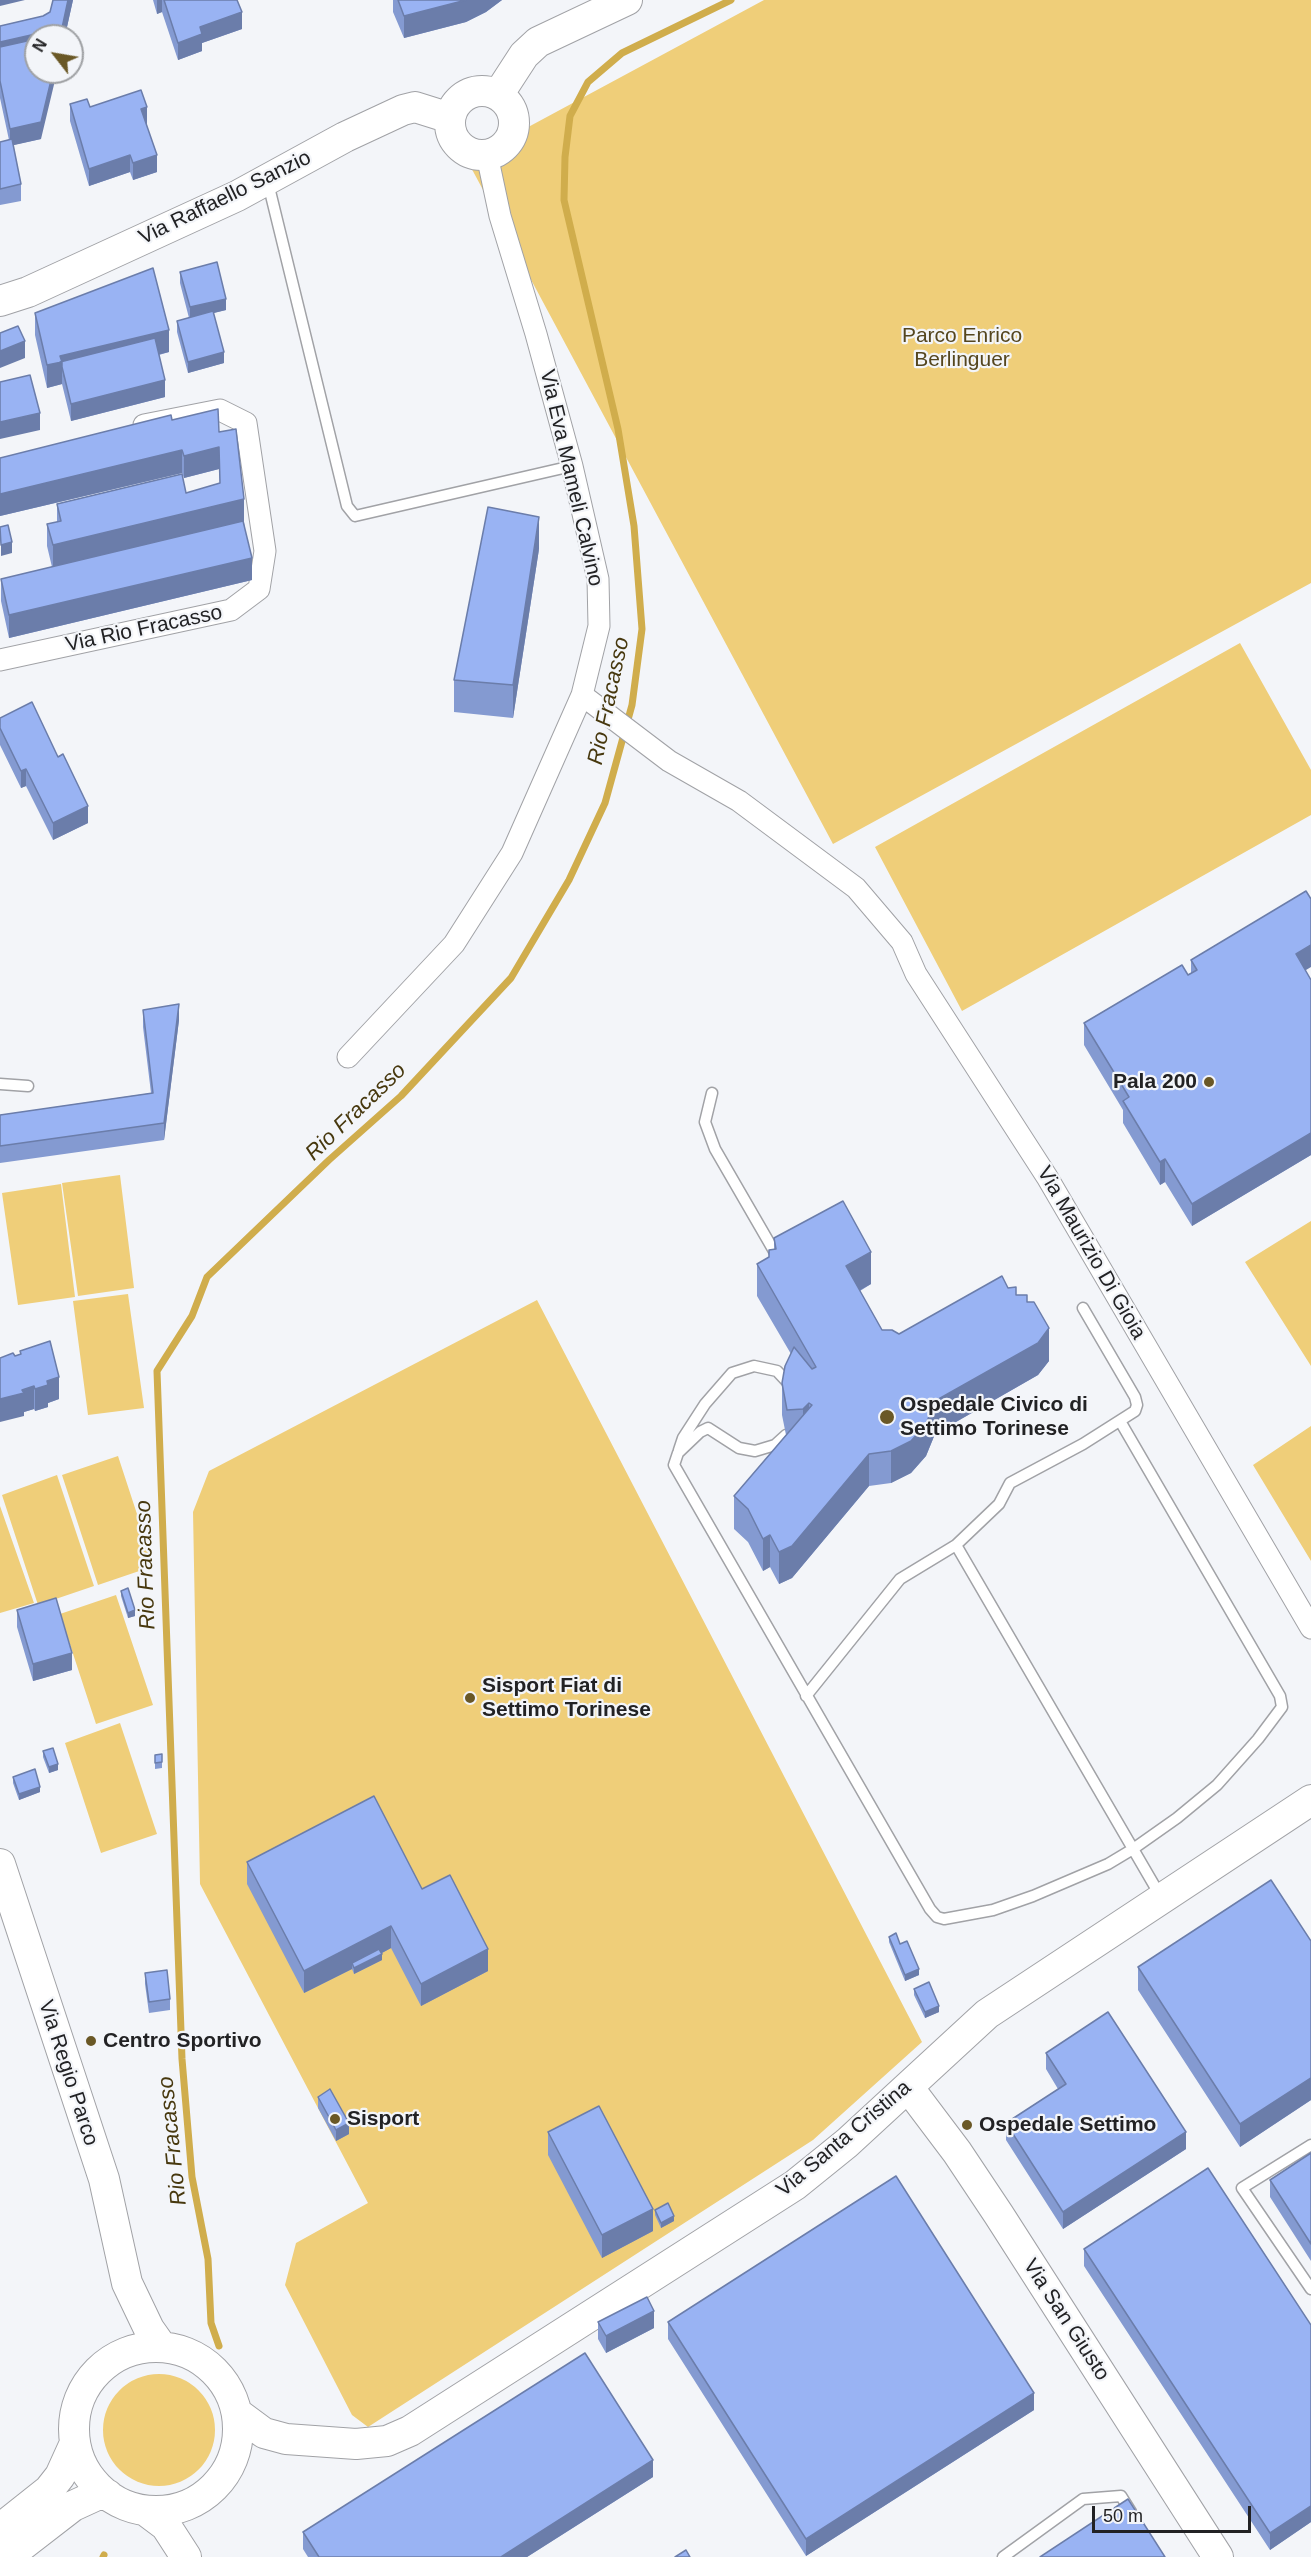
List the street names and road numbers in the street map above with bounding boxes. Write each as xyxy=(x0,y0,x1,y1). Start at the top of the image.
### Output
street label: Via Raffaello Sanzio xyxy=(135,145,315,251)
street label: Via Eva Mameli Calvino xyxy=(534,367,608,589)
street label: Via Rio Fracasso xyxy=(63,600,225,658)
street label: Via Maurizio Di Gioia xyxy=(1031,1162,1151,1344)
street label: Via Regio Parco xyxy=(33,1997,103,2149)
street label: Via Santa Cristina xyxy=(772,2075,916,2203)
street label: Via San Giusto xyxy=(1017,2255,1115,2385)

